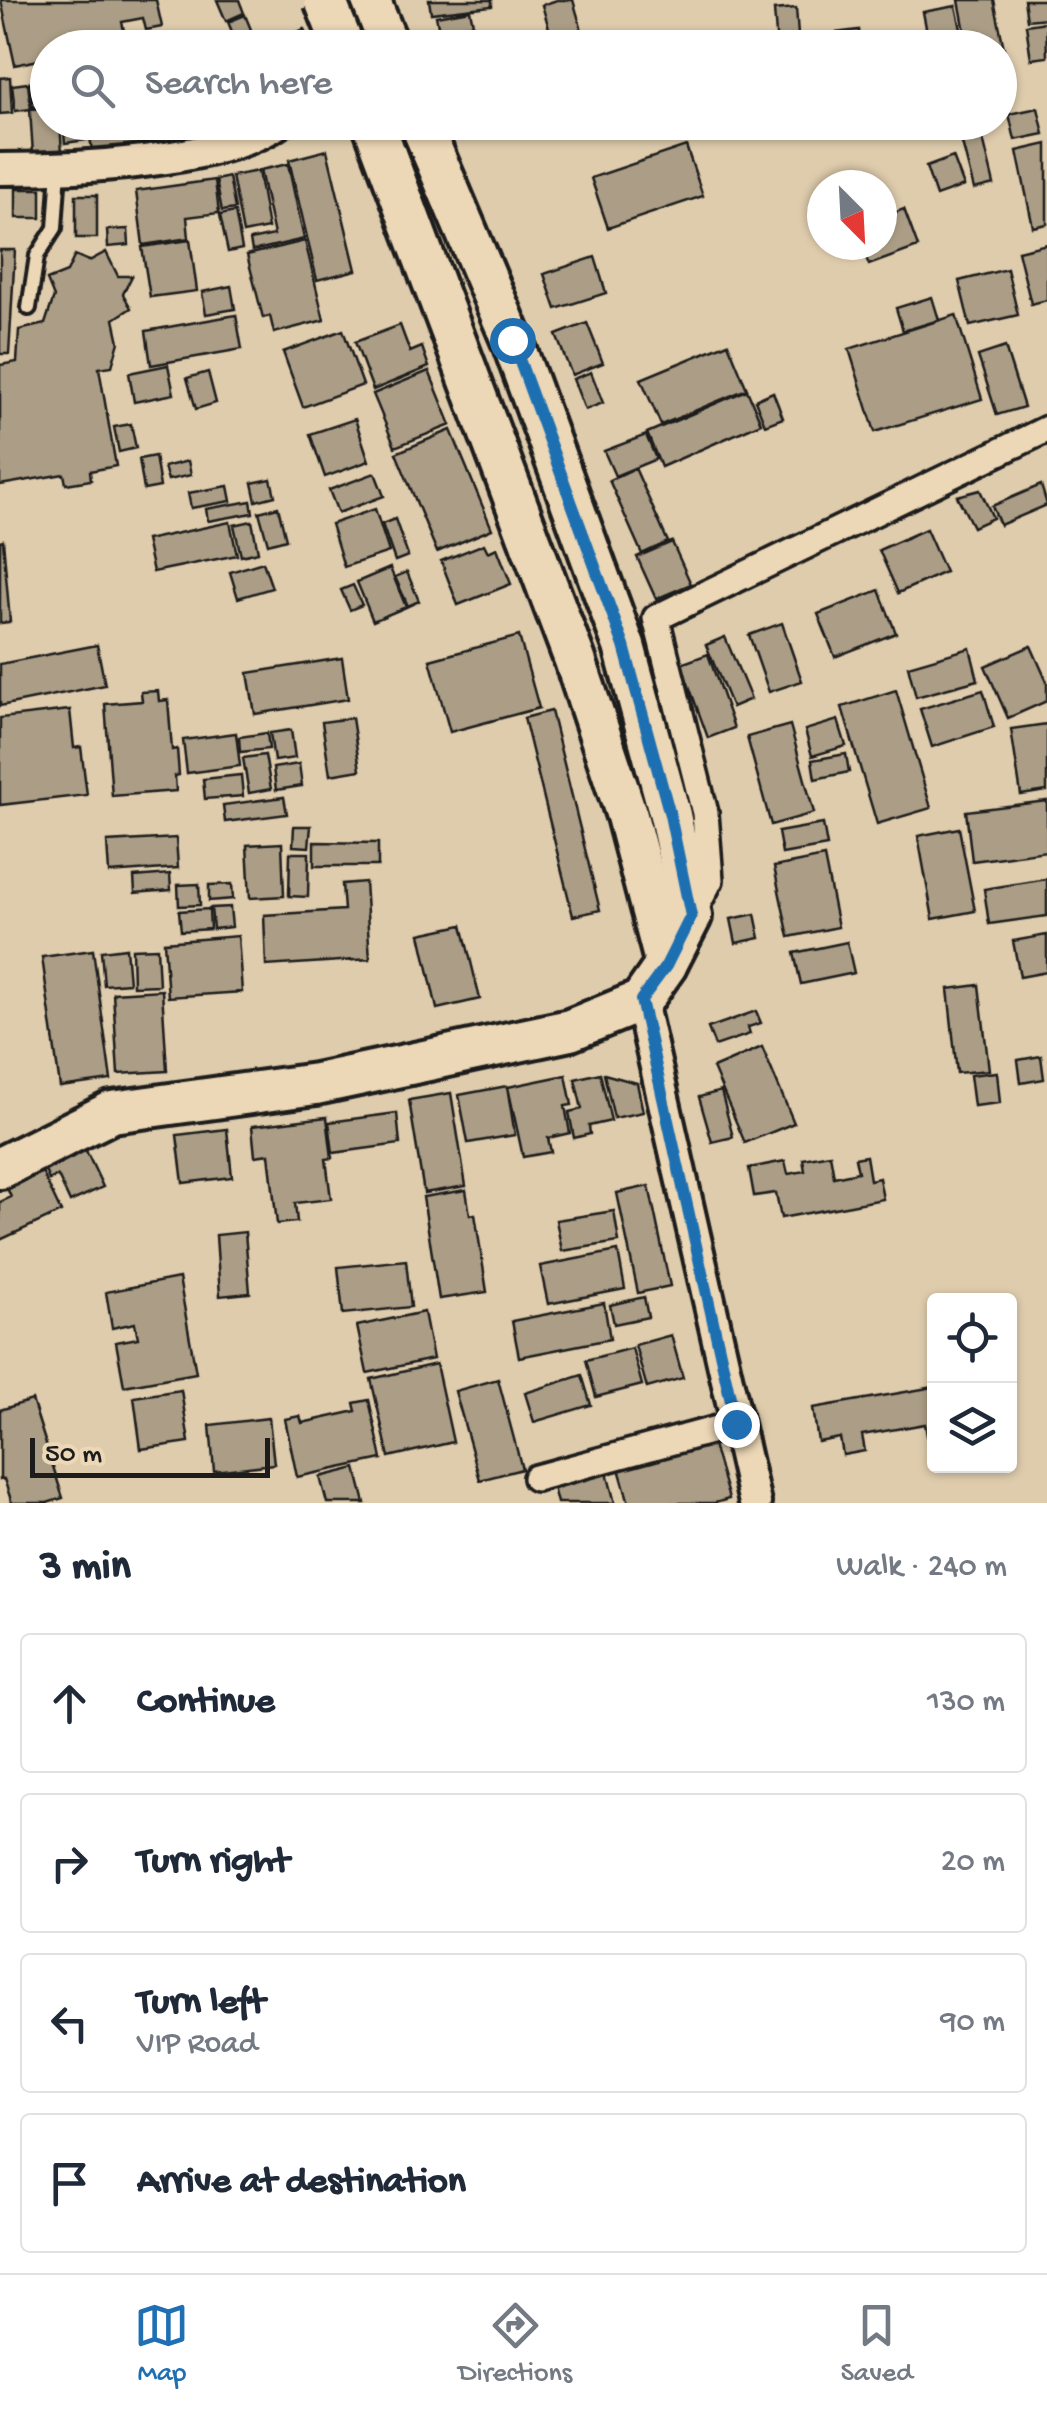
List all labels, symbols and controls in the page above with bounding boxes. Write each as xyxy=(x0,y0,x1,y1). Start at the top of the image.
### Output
search box xyxy=(30,30,1017,140)
icon: search xyxy=(65,58,120,113)
text: Search here xyxy=(145,63,332,107)
north arrow xyxy=(807,170,897,260)
route start xyxy=(490,318,536,364)
map controls xyxy=(927,1293,1017,1473)
button: locate xyxy=(927,1293,1017,1383)
button: layers xyxy=(927,1383,1017,1473)
route end xyxy=(714,1402,760,1448)
scale bar xyxy=(30,1433,270,1478)
text: 50 m xyxy=(45,1439,102,1472)
text: 3 min xyxy=(40,1544,131,1593)
text: Walk · 240 m xyxy=(836,1549,1007,1587)
icon: ahead xyxy=(42,1676,97,1731)
text: Continue xyxy=(137,1681,275,1725)
text: 130 m xyxy=(927,1684,1005,1722)
icon: right xyxy=(42,1836,97,1891)
text: Turn right xyxy=(137,1841,289,1885)
text: 20 m xyxy=(941,1844,1005,1882)
text: Turn left xyxy=(137,1982,265,2026)
icon: left xyxy=(42,1996,97,2051)
text: 90 m xyxy=(941,2004,1005,2042)
text: VIP Road xyxy=(137,2026,258,2064)
icon: arrive xyxy=(42,2156,97,2211)
text: Arrive at destination xyxy=(137,2161,466,2205)
tab: Map xyxy=(134,2298,189,2391)
tab: Directions xyxy=(458,2298,572,2391)
tab: Saved xyxy=(841,2298,913,2391)

